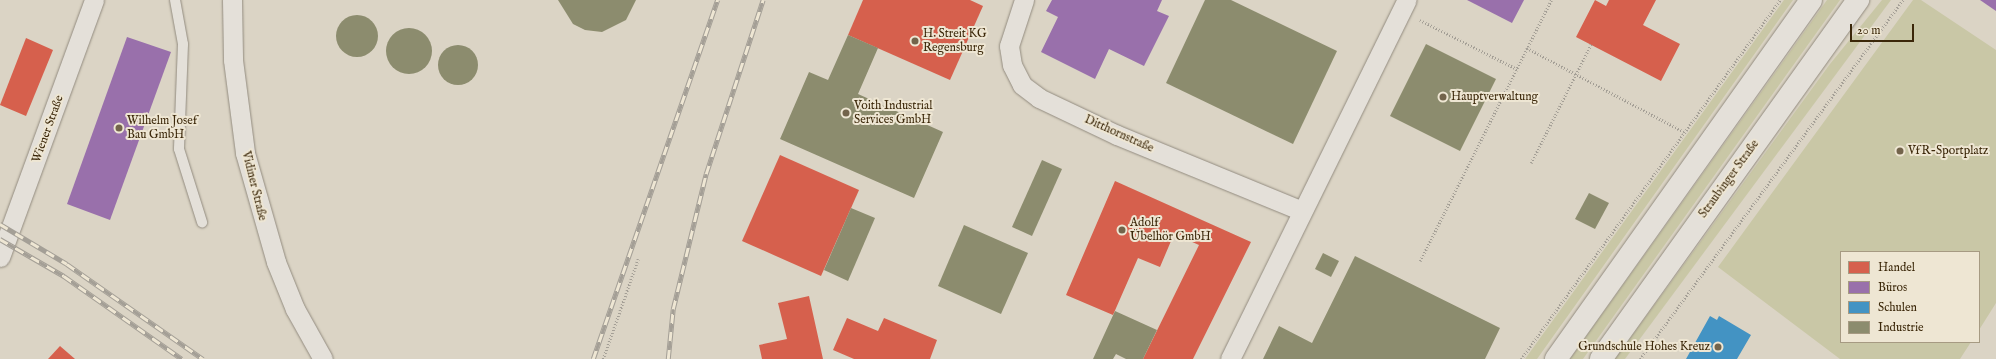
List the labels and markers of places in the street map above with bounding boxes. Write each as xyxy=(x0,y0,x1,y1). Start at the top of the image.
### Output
place label: H. Streit KG Regensburg xyxy=(923,27,987,55)
marker: H. Streit KG Regensburg xyxy=(910,36,920,46)
place label: Hauptverwaltung xyxy=(1451,90,1538,104)
marker: Hauptverwaltung xyxy=(1438,92,1448,102)
place label: Voith Industrial Services GmbH xyxy=(854,99,933,127)
marker: Voith Industrial Services GmbH xyxy=(841,108,851,118)
place label: Wilhelm Josef Bau GmbH xyxy=(127,114,197,142)
marker: Wilhelm Josef Bau GmbH xyxy=(114,123,124,133)
place label: VfR-Sportplatz xyxy=(1908,144,1988,158)
marker: VfR-Sportplatz xyxy=(1895,146,1905,156)
place label: Adolf Übelhör GmbH xyxy=(1130,216,1211,244)
marker: Adolf Übelhör GmbH xyxy=(1117,225,1127,235)
place label: Grundschule Hohes Kreuz xyxy=(1578,340,1710,354)
marker: Grundschule Hohes Kreuz xyxy=(1713,342,1723,352)

